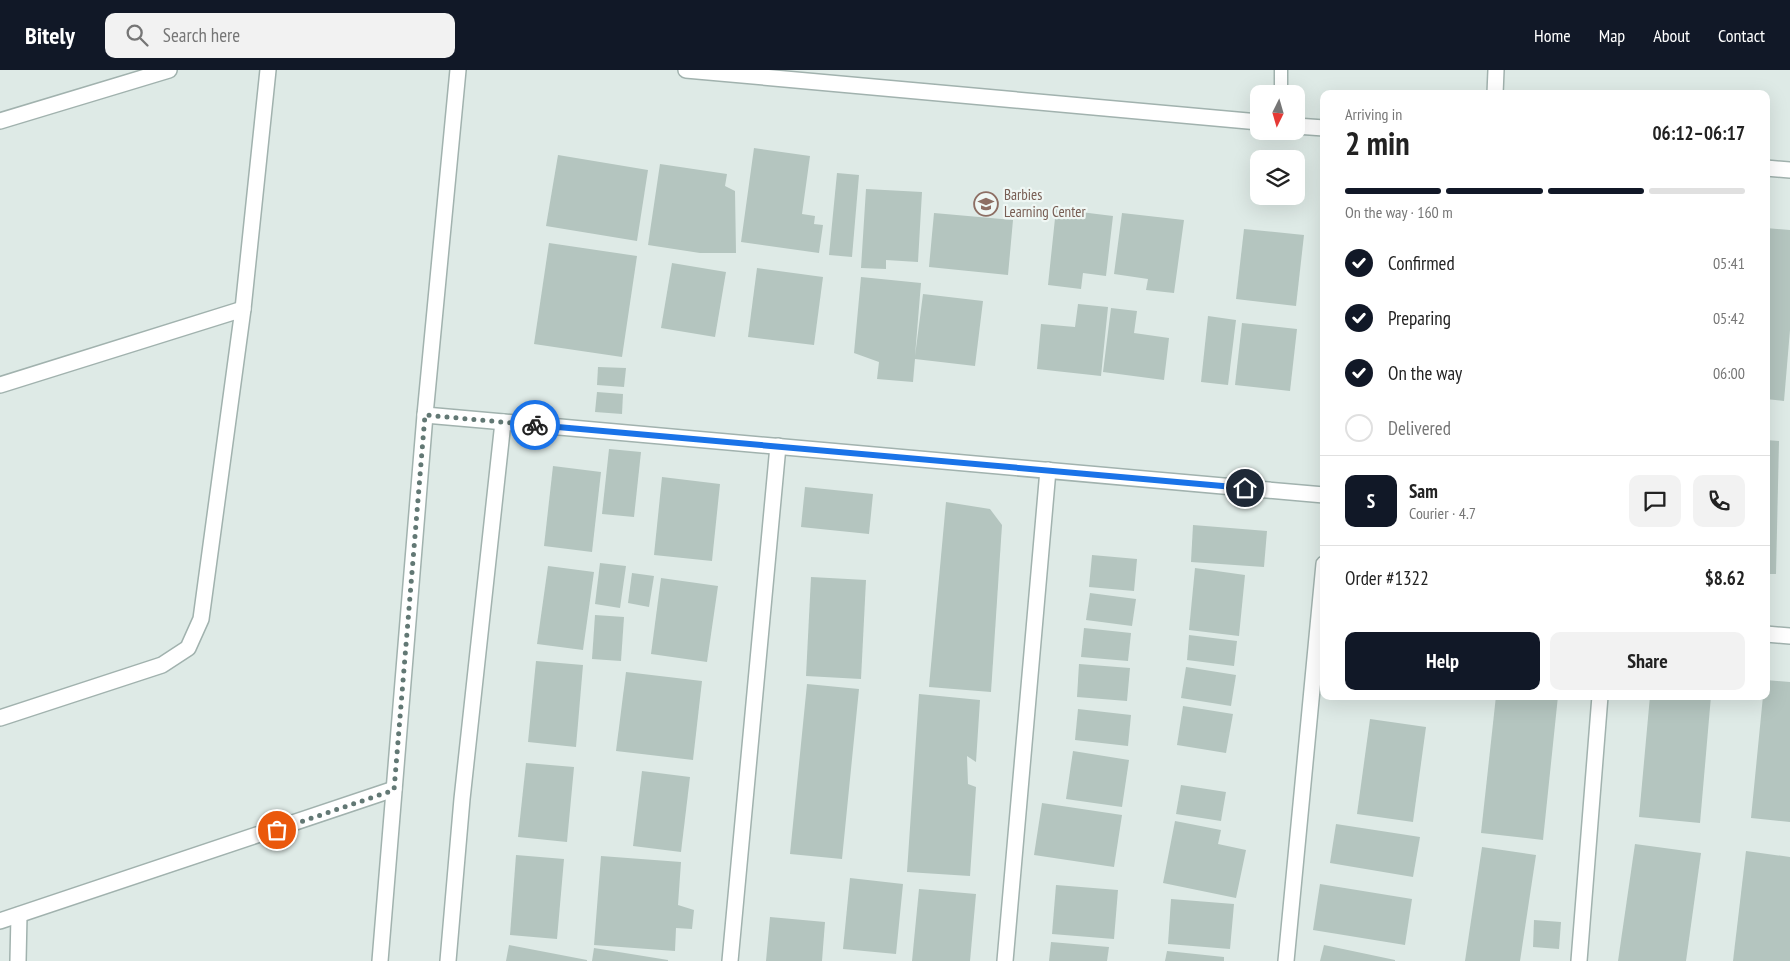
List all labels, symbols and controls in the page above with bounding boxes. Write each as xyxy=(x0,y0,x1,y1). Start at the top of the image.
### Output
search box xyxy=(105,13,455,58)
text: Bitely xyxy=(25,20,75,51)
icon: search xyxy=(123,21,151,49)
text: Search here xyxy=(163,23,240,47)
text: Home xyxy=(1534,24,1571,47)
text: Map xyxy=(1599,24,1625,47)
text: About xyxy=(1653,24,1690,47)
text: Contact xyxy=(1718,24,1765,47)
north arrow xyxy=(1250,85,1305,140)
map controls xyxy=(1250,85,1305,205)
text: Arriving in xyxy=(1345,104,1402,124)
text: 06:12–06:17 xyxy=(1652,121,1745,145)
text: 2 min xyxy=(1345,122,1410,164)
button: layers xyxy=(1250,150,1305,205)
place label: Barbies Learning Center xyxy=(1004,185,1086,221)
school or university icon: Barbies Learning Center xyxy=(973,191,999,217)
text: On the way · 160 m xyxy=(1345,202,1453,222)
icon: check xyxy=(1345,249,1373,277)
text: Confirmed xyxy=(1388,251,1455,275)
text: 05:41 xyxy=(1713,253,1745,273)
icon: check xyxy=(1345,304,1373,332)
text: Preparing xyxy=(1388,306,1451,330)
text: 05:42 xyxy=(1713,308,1745,328)
icon: check xyxy=(1345,359,1373,387)
text: On the way xyxy=(1388,361,1462,385)
text: 06:00 xyxy=(1713,363,1745,383)
courier xyxy=(510,400,560,450)
icon: bike xyxy=(521,411,549,439)
text: Delivered xyxy=(1388,416,1451,440)
pin xyxy=(1224,467,1266,509)
icon: home xyxy=(1231,474,1259,502)
button: chat xyxy=(1629,475,1681,527)
button: phone xyxy=(1693,475,1745,527)
text: Sam xyxy=(1409,479,1438,503)
text: S xyxy=(1367,489,1375,513)
text: Courier · 4.7 xyxy=(1409,503,1476,523)
text: Order #1322 xyxy=(1345,566,1429,590)
text: $8.62 xyxy=(1705,566,1745,590)
button: Help xyxy=(1345,632,1540,690)
button: Share xyxy=(1550,632,1745,690)
pin xyxy=(256,809,298,851)
icon: bag xyxy=(263,816,291,844)

